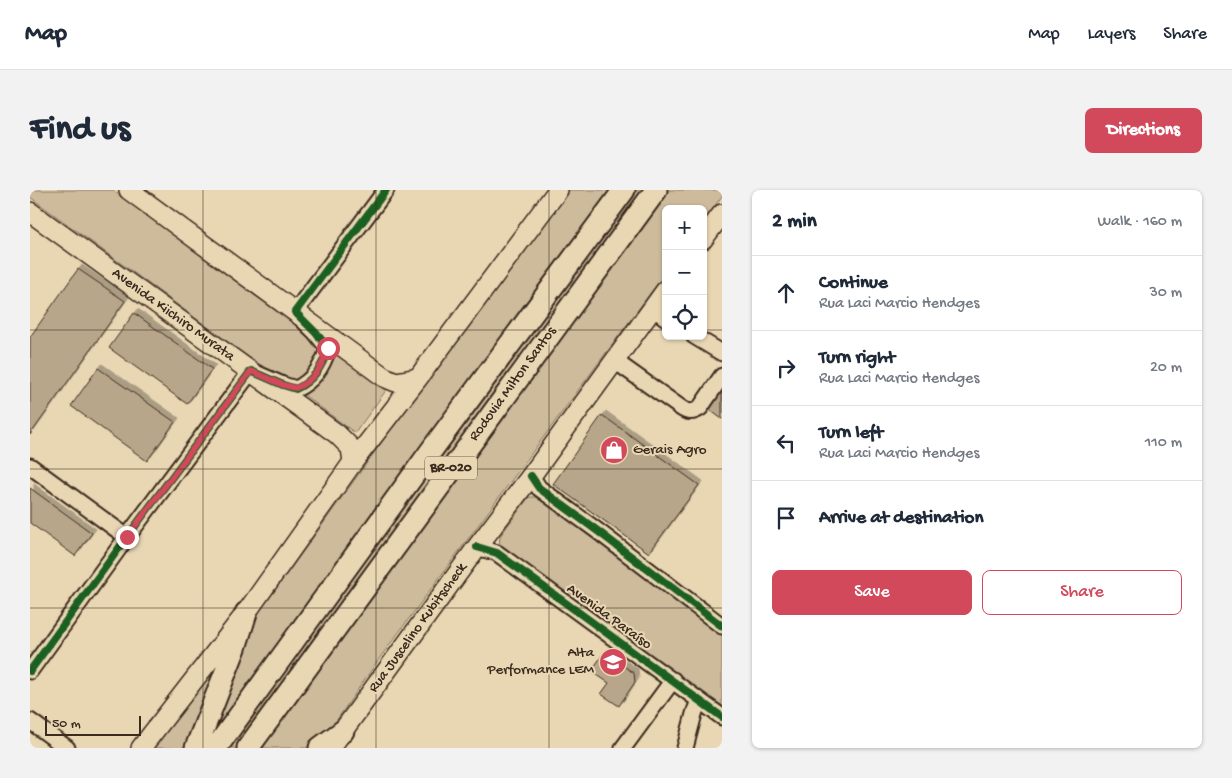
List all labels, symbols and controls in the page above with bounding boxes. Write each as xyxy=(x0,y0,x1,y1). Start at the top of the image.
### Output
text: Map xyxy=(25,20,67,49)
text: Map xyxy=(1028,24,1060,45)
text: Layers xyxy=(1088,24,1135,45)
text: Share xyxy=(1163,24,1207,45)
button: Directions xyxy=(1085,108,1202,153)
text: Find us xyxy=(30,110,130,151)
map controls xyxy=(662,205,707,340)
button: + xyxy=(662,205,707,250)
text: 2 min xyxy=(772,210,817,235)
text: Walk · 160 m xyxy=(1097,213,1182,232)
button: − xyxy=(662,250,707,295)
street label: Avenida Kiichiro Murata xyxy=(108,264,239,366)
text: Continue xyxy=(819,272,888,295)
icon: ahead xyxy=(772,279,800,307)
text: 30 m xyxy=(1149,284,1182,303)
button: locate xyxy=(662,295,707,340)
text: Rua Laci Marcio Hendges xyxy=(819,295,979,314)
street label: Rodovia Milton Santos xyxy=(465,323,561,445)
route start xyxy=(317,337,340,360)
text: Turn right xyxy=(819,347,895,370)
icon: right xyxy=(772,354,800,382)
text: 20 m xyxy=(1150,359,1182,378)
text: Rua Laci Marcio Hendges xyxy=(819,370,979,389)
text: Turn left xyxy=(819,422,883,445)
icon: left xyxy=(772,429,800,457)
text: 110 m xyxy=(1145,434,1182,453)
shop icon: Gerais Agro xyxy=(599,435,629,465)
place label: Gerais Agro xyxy=(633,441,707,459)
text: Rua Laci Marcio Hendges xyxy=(819,445,979,464)
road number: BR-020 xyxy=(425,456,477,480)
icon: arrive xyxy=(772,504,800,532)
text: Arrive at destination xyxy=(819,507,983,530)
route end xyxy=(116,526,139,549)
street label: Rua Juscelino Kubitscheck xyxy=(365,559,472,696)
button: Save xyxy=(772,570,972,615)
button: Share xyxy=(982,570,1182,615)
street label: Avenida Paraíso xyxy=(563,580,655,654)
place label: Alta Performance LEM xyxy=(486,644,595,679)
school or university icon: Alta Performance LEM xyxy=(598,647,628,677)
scale bar xyxy=(45,713,141,736)
text: 50 m xyxy=(52,716,81,733)

